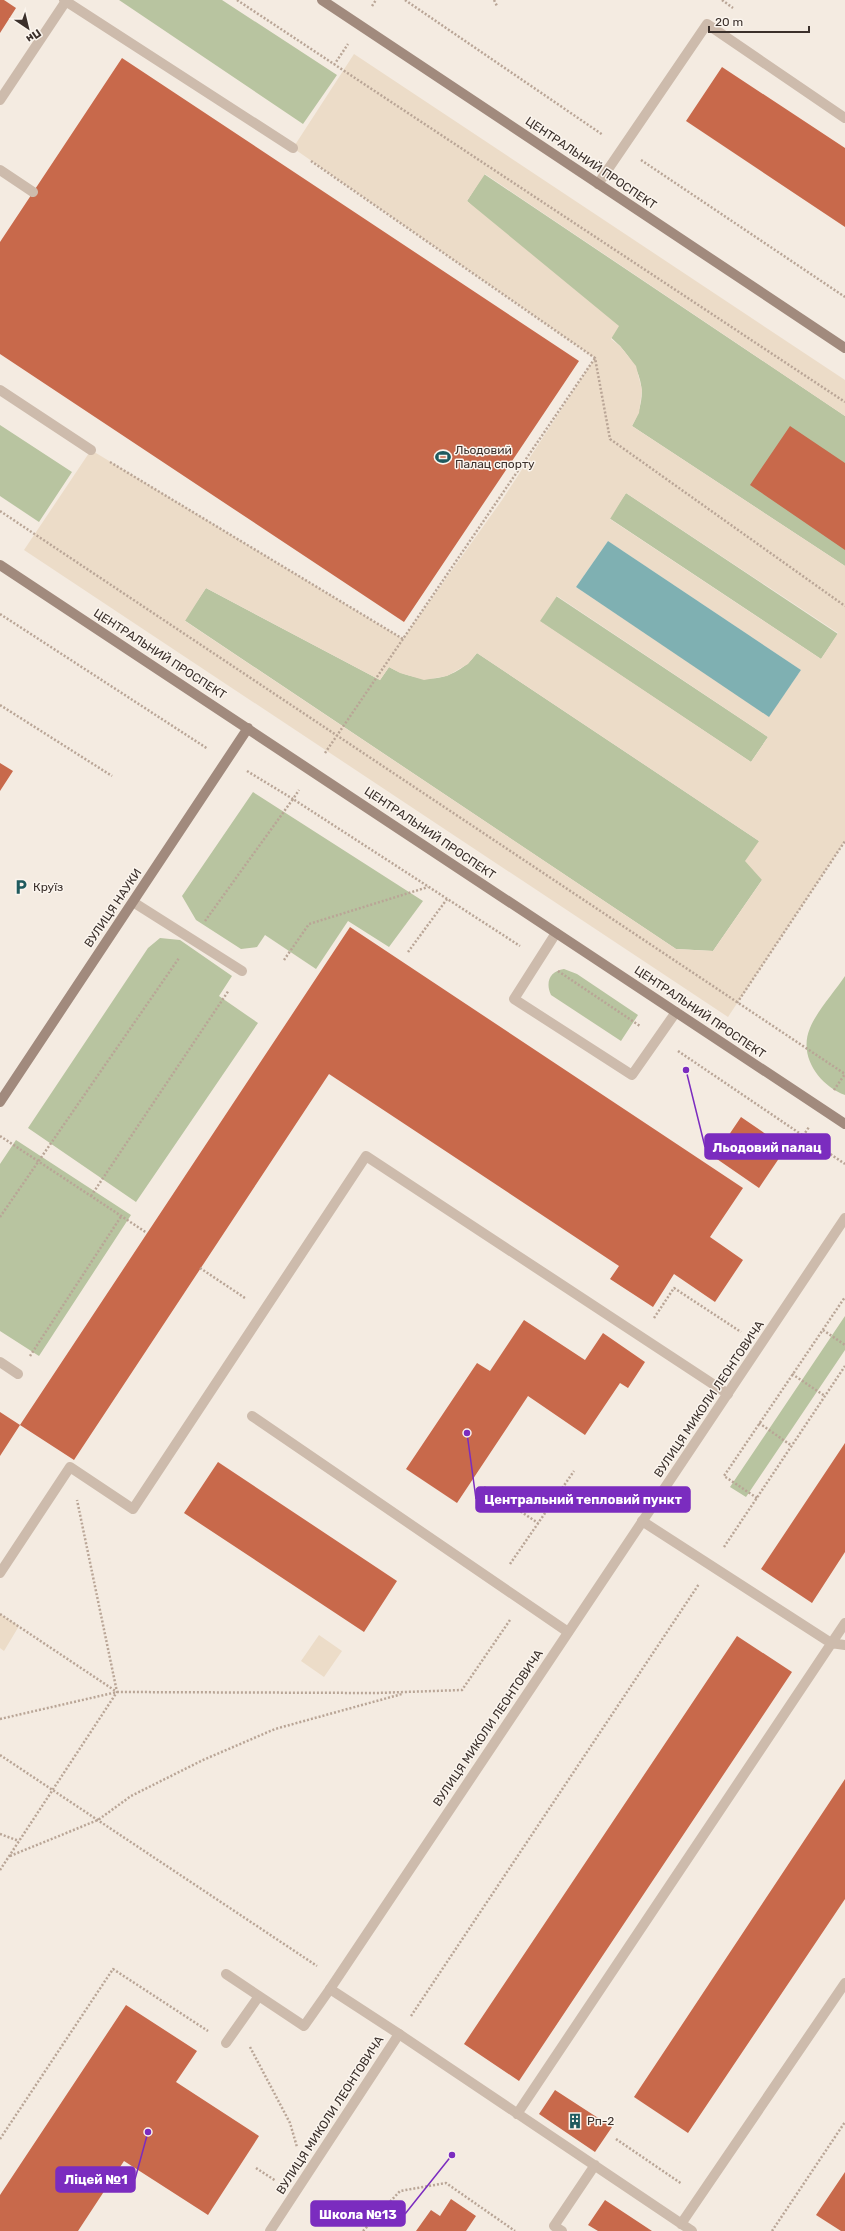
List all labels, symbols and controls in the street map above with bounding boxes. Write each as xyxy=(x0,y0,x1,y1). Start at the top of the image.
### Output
north arrow xyxy=(8,8,48,48)
scale bar xyxy=(709,8,809,34)
text: 20 m xyxy=(715,15,743,29)
text: Пн xyxy=(23,26,43,45)
street label: ЦЕНТРАЛЬНИЙ ПРОСПЕКТ xyxy=(523,114,659,212)
place label: Льодовий Палац спорту xyxy=(455,443,535,471)
sports icon: Льодовий Палац спорту xyxy=(434,448,452,466)
street label: ЦЕНТРАЛЬНИЙ ПРОСПЕКТ xyxy=(91,606,229,702)
street label: ЦЕНТРАЛЬНИЙ ПРОСПЕКТ xyxy=(362,784,498,882)
street label: ВУЛИЦЯ НАУКИ xyxy=(81,866,145,950)
parking icon: Круїз xyxy=(12,878,30,896)
place label: Круїз xyxy=(33,880,63,894)
street label: ЦЕНТРАЛЬНИЙ ПРОСПЕКТ xyxy=(632,963,768,1061)
callout: Льодовий палац xyxy=(705,1134,830,1159)
text: Льодовий палац xyxy=(712,1140,822,1155)
street label: ВУЛИЦЯ МИКОЛИ ЛЕОНТОВИЧА xyxy=(651,1318,767,1480)
callout: Центральний тепловий пункт xyxy=(476,1487,690,1512)
text: Центральний тепловий пункт xyxy=(484,1492,682,1507)
street label: ВУЛИЦЯ МИКОЛИ ЛЕОНТОВИЧА xyxy=(430,1647,546,1809)
street label: ВУЛИЦЯ МИКОЛИ ЛЕОНТОВИЧА xyxy=(273,2033,387,2197)
building icon: Рп-2 xyxy=(566,2112,584,2130)
place label: Рп-2 xyxy=(587,2114,614,2128)
callout: Ліцей №1 xyxy=(56,2167,135,2192)
text: Ліцей №1 xyxy=(64,2172,128,2187)
callout: Школа №13 xyxy=(311,2201,405,2226)
text: Школа №13 xyxy=(319,2207,397,2222)

